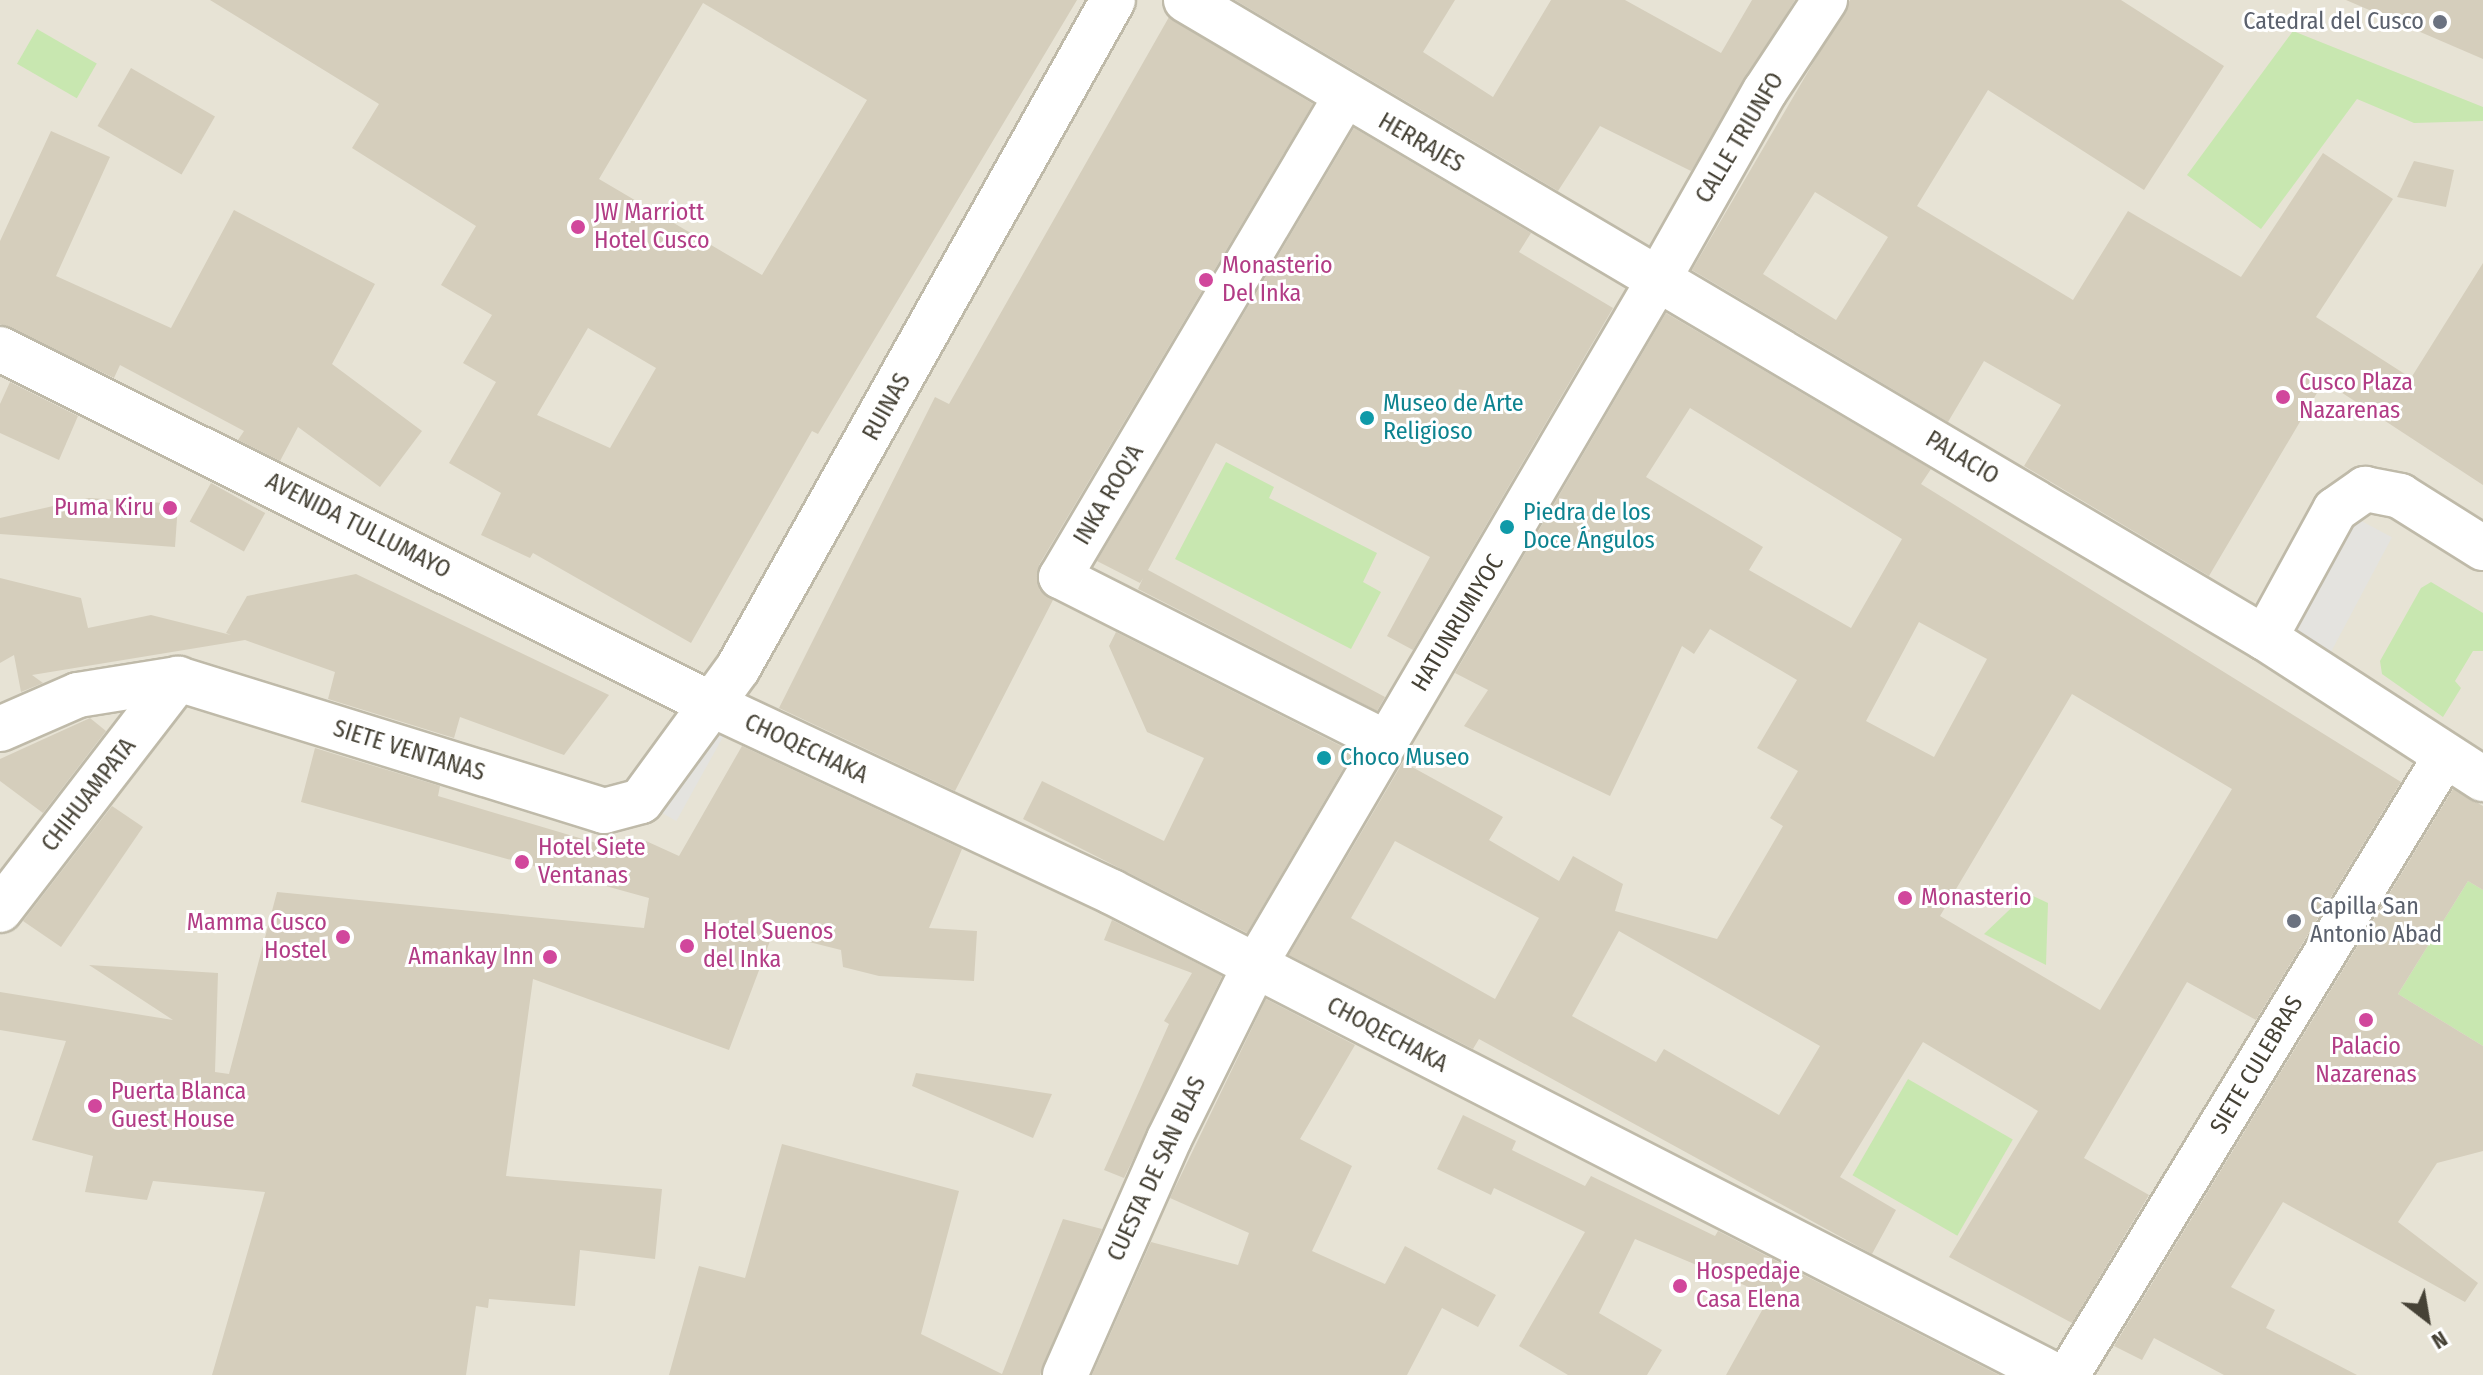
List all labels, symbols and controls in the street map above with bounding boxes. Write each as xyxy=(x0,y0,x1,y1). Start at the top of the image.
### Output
place label: Catedral del Cusco xyxy=(2243,8,2424,36)
marker: Catedral del Cusco xyxy=(2431,13,2449,31)
street label: CALLE TRIUNFO xyxy=(1690,67,1790,209)
street label: HERRAJES xyxy=(1373,107,1469,179)
place label: JW Marriott Hotel Cusco xyxy=(594,199,710,255)
marker: JW Marriott Hotel Cusco xyxy=(569,218,587,236)
place label: Monasterio Del Inka xyxy=(1222,252,1333,308)
marker: Monasterio Del Inka xyxy=(1197,271,1215,289)
street label: RUINAS xyxy=(857,368,917,446)
place label: Cusco Plaza Nazarenas xyxy=(2299,369,2413,425)
marker: Cusco Plaza Nazarenas xyxy=(2274,388,2292,406)
place label: Museo de Arte Religioso xyxy=(1383,390,1524,446)
marker: Museo de Arte Religioso xyxy=(1358,409,1376,427)
street label: PALACIO xyxy=(1920,425,2004,491)
street label: INKA ROQ'A xyxy=(1068,440,1150,550)
street label: AVENIDA TULLUMAYO xyxy=(261,467,455,585)
place label: Puma Kiru xyxy=(54,494,154,522)
marker: Puma Kiru xyxy=(161,499,179,517)
place label: Piedra de los Doce Ángulos xyxy=(1523,499,1655,555)
marker: Piedra de los Doce Ángulos xyxy=(1498,518,1516,536)
street label: HATUNRUMIYOC xyxy=(1406,549,1510,697)
street label: CHOQECHAKA xyxy=(740,708,872,790)
street label: SIETE VENTANAS xyxy=(330,714,488,788)
street label: CHIHUAMPATA xyxy=(36,732,142,858)
place label: Choco Museo xyxy=(1340,744,1470,772)
marker: Choco Museo xyxy=(1315,749,1333,767)
place label: Hotel Siete Ventanas xyxy=(538,834,646,890)
marker: Hotel Siete Ventanas xyxy=(513,853,531,871)
place label: Monasterio xyxy=(1921,884,2032,912)
marker: Monasterio xyxy=(1896,889,1914,907)
place label: Capilla San Antonio Abad xyxy=(2310,893,2442,949)
place label: Mamma Cusco Hostel xyxy=(187,909,327,965)
marker: Capilla San Antonio Abad xyxy=(2285,912,2303,930)
place label: Hotel Suenos del Inka xyxy=(703,918,833,974)
marker: Mamma Cusco Hostel xyxy=(334,928,352,946)
marker: Hotel Suenos del Inka xyxy=(678,937,696,955)
place label: Amankay Inn xyxy=(408,943,534,971)
marker: Amankay Inn xyxy=(541,948,559,966)
street label: CHOQECHAKA xyxy=(1322,991,1452,1079)
street label: SIETE CULEBRAS xyxy=(2204,991,2310,1139)
marker: Palacio Nazarenas xyxy=(2357,1011,2375,1029)
place label: Palacio Nazarenas xyxy=(2315,1033,2417,1089)
street label: CUESTA DE SAN BLAS xyxy=(1102,1072,1212,1266)
place label: Puerta Blanca Guest House xyxy=(111,1078,246,1134)
marker: Puerta Blanca Guest House xyxy=(86,1097,104,1115)
place label: Hospedaje Casa Elena xyxy=(1696,1258,1801,1314)
marker: Hospedaje Casa Elena xyxy=(1671,1277,1689,1295)
north arrow xyxy=(2387,1279,2467,1359)
text: N xyxy=(2427,1325,2452,1355)

